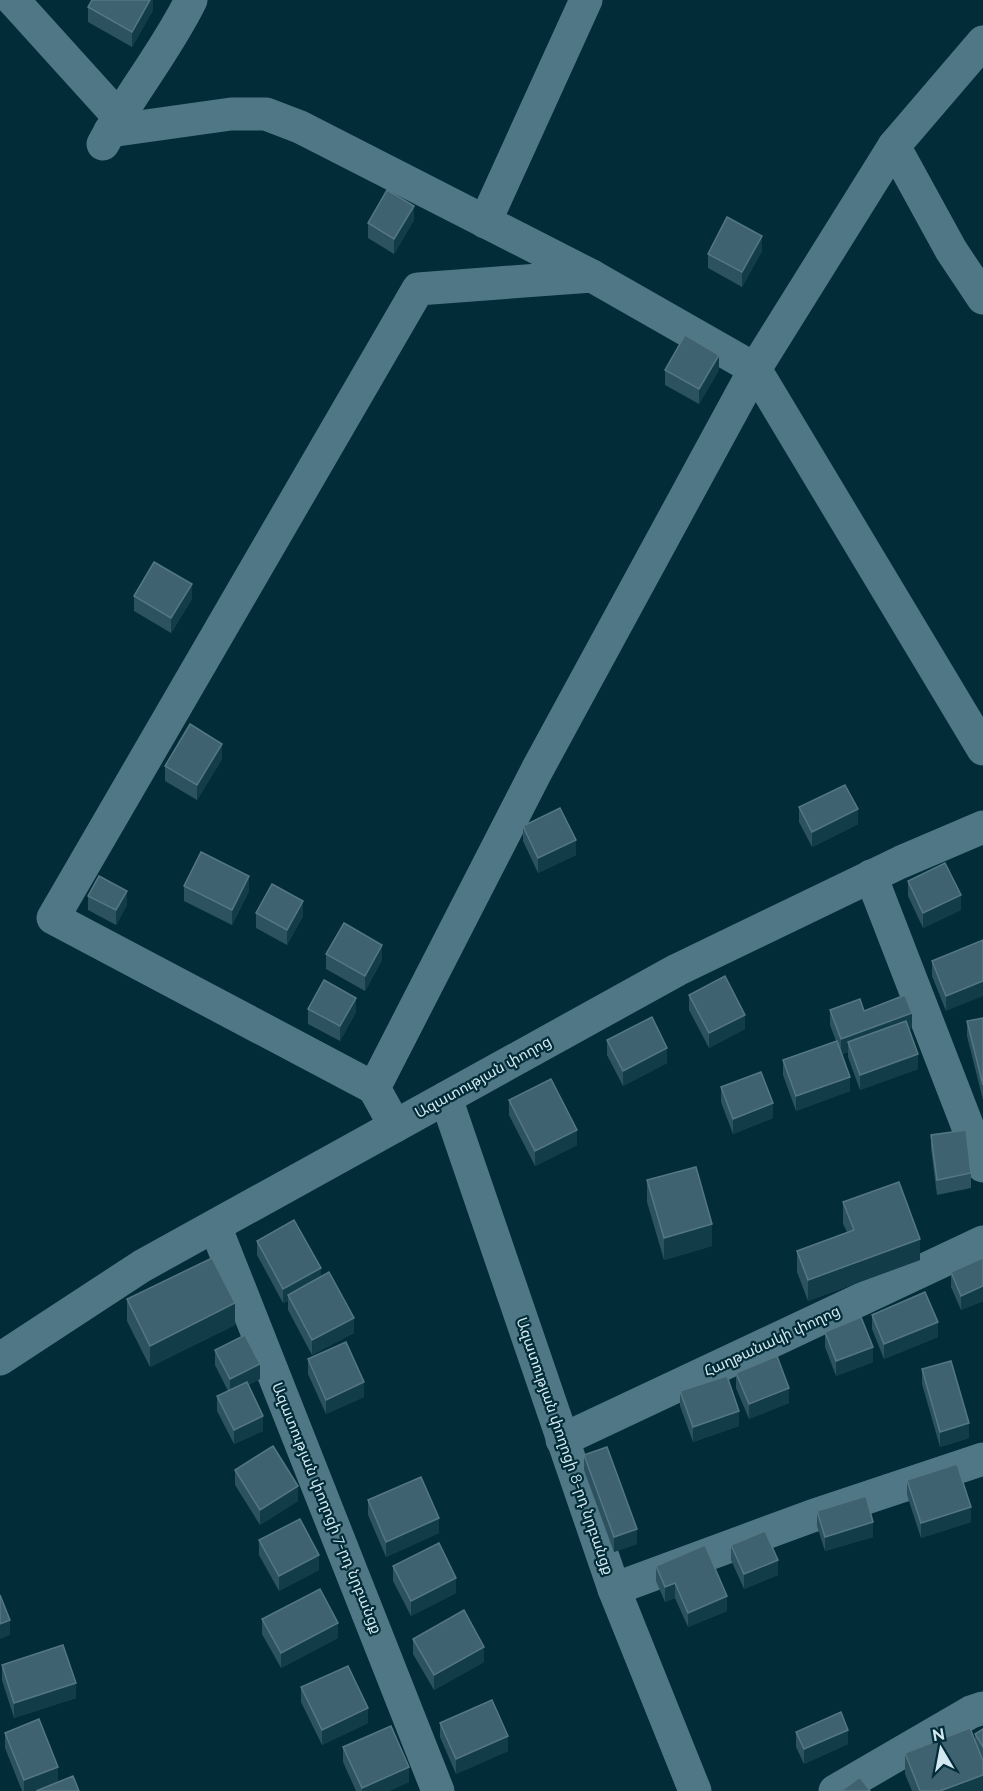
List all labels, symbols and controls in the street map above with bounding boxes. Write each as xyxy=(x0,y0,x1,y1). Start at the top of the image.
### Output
street label: Ազատության փողոց xyxy=(412,1032,554,1122)
street label: Հաղթանակի փողոց xyxy=(701,1302,843,1380)
street label: Ազատության փողոցի 8-րդ նրբանցք xyxy=(512,1315,618,1577)
street label: Ազատության փողոցի 7-րդ նրբանցք xyxy=(268,1380,386,1636)
north arrow xyxy=(911,1719,971,1779)
text: N xyxy=(931,1724,946,1745)

